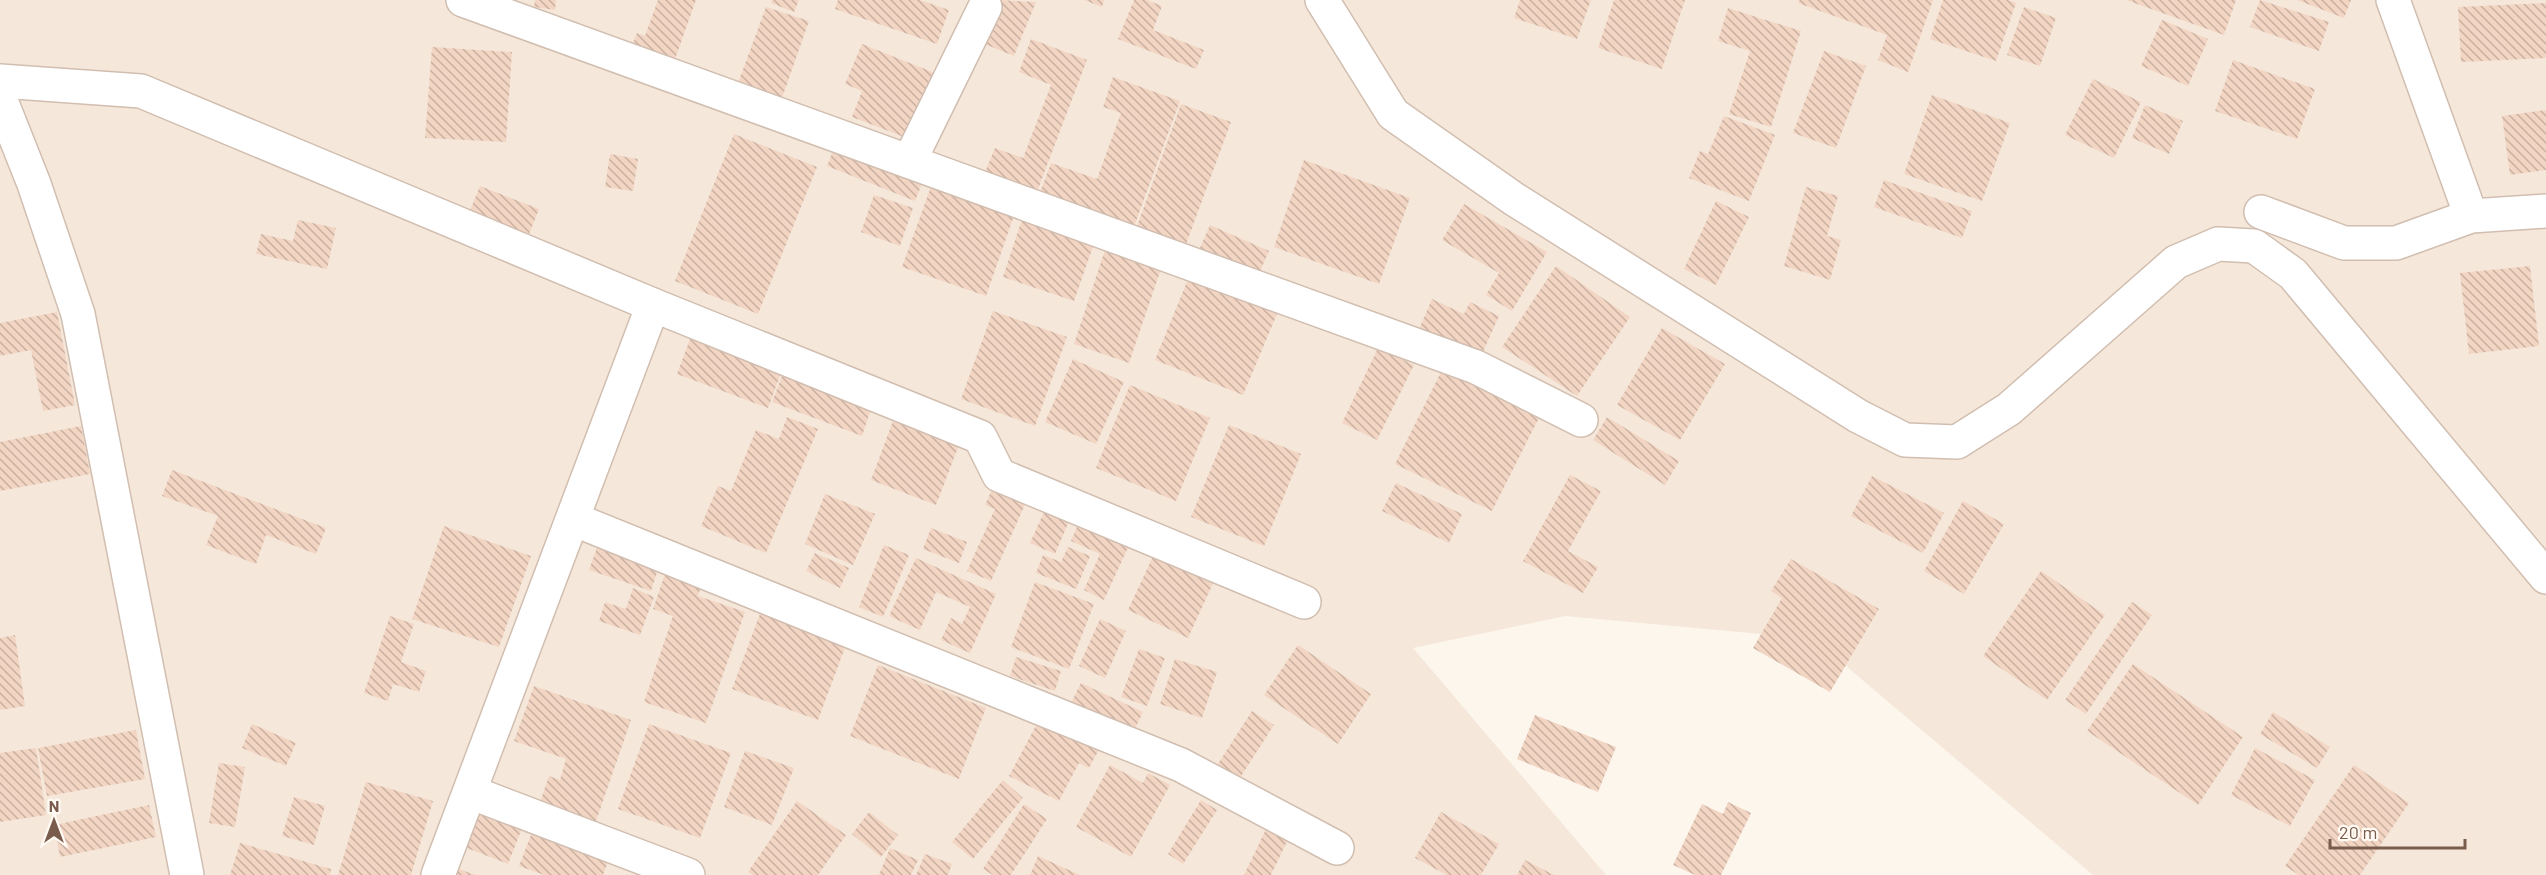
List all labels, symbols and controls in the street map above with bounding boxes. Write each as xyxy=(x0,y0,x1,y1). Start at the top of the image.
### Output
north arrow xyxy=(24,791,84,851)
text: N xyxy=(49,796,59,815)
scale bar xyxy=(2330,812,2465,850)
text: 20 m xyxy=(2339,821,2377,843)

